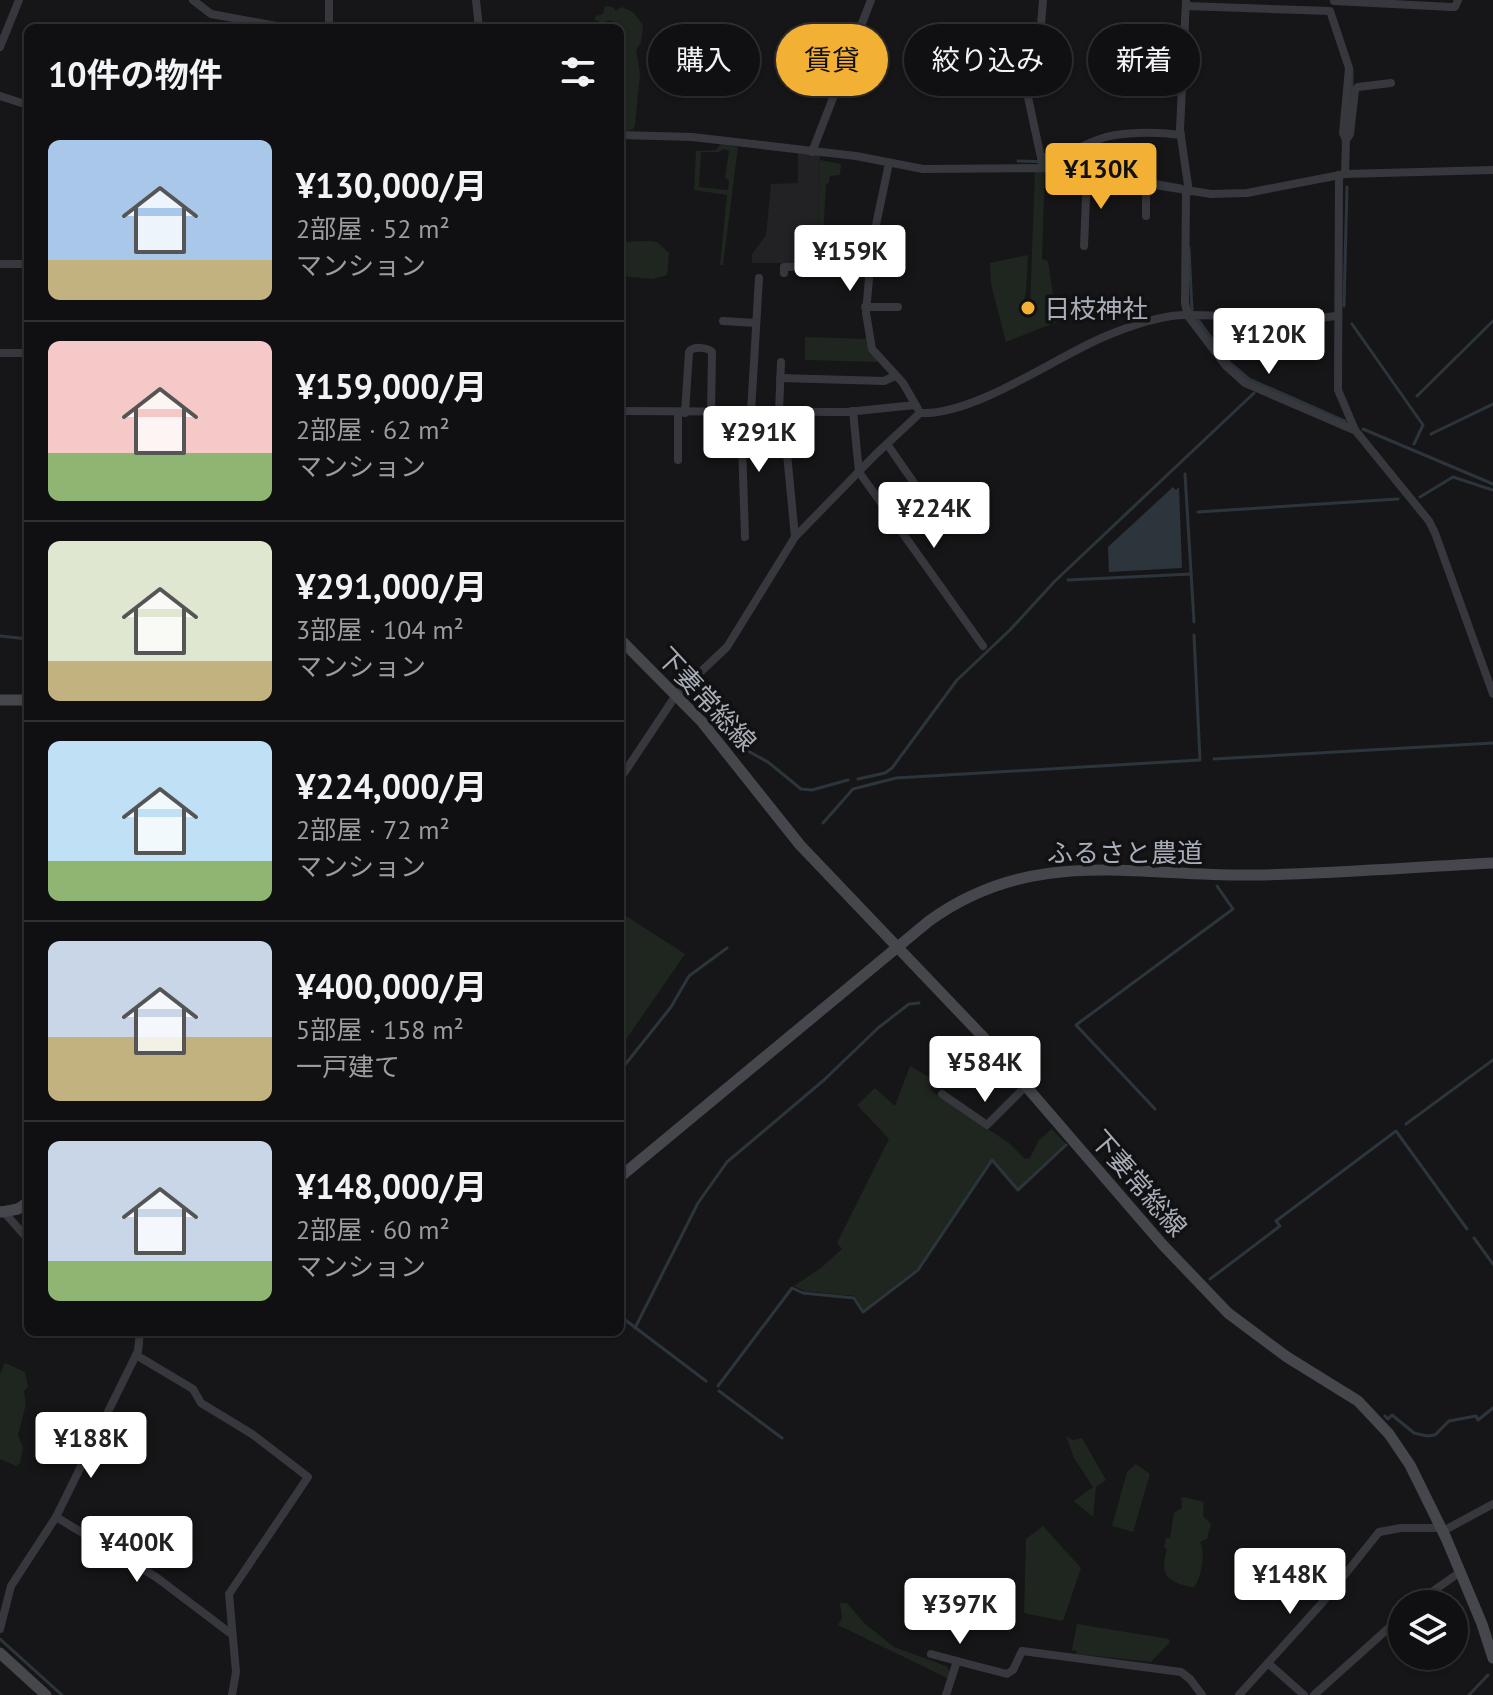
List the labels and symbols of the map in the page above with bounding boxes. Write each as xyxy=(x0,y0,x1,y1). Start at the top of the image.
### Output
pin: ¥130K xyxy=(1045,143,1157,211)
pin: ¥159K xyxy=(794,225,906,293)
place label: 日枝神社 xyxy=(1044,292,1148,325)
marker: 日枝神社 xyxy=(1019,299,1037,317)
pin: ¥120K xyxy=(1213,308,1325,376)
pin: ¥291K xyxy=(703,406,815,474)
pin: ¥224K xyxy=(878,482,990,550)
street label: 下妻常総線 xyxy=(651,640,763,758)
street label: ふるさと農道 xyxy=(1047,836,1203,869)
pin: ¥584K xyxy=(929,1036,1041,1104)
street label: 下妻常総線 xyxy=(1084,1123,1194,1243)
pin: ¥188K xyxy=(35,1412,147,1480)
pin: ¥400K xyxy=(81,1516,193,1584)
pin: ¥148K xyxy=(1234,1548,1346,1616)
pin: ¥397K xyxy=(904,1578,1016,1646)

